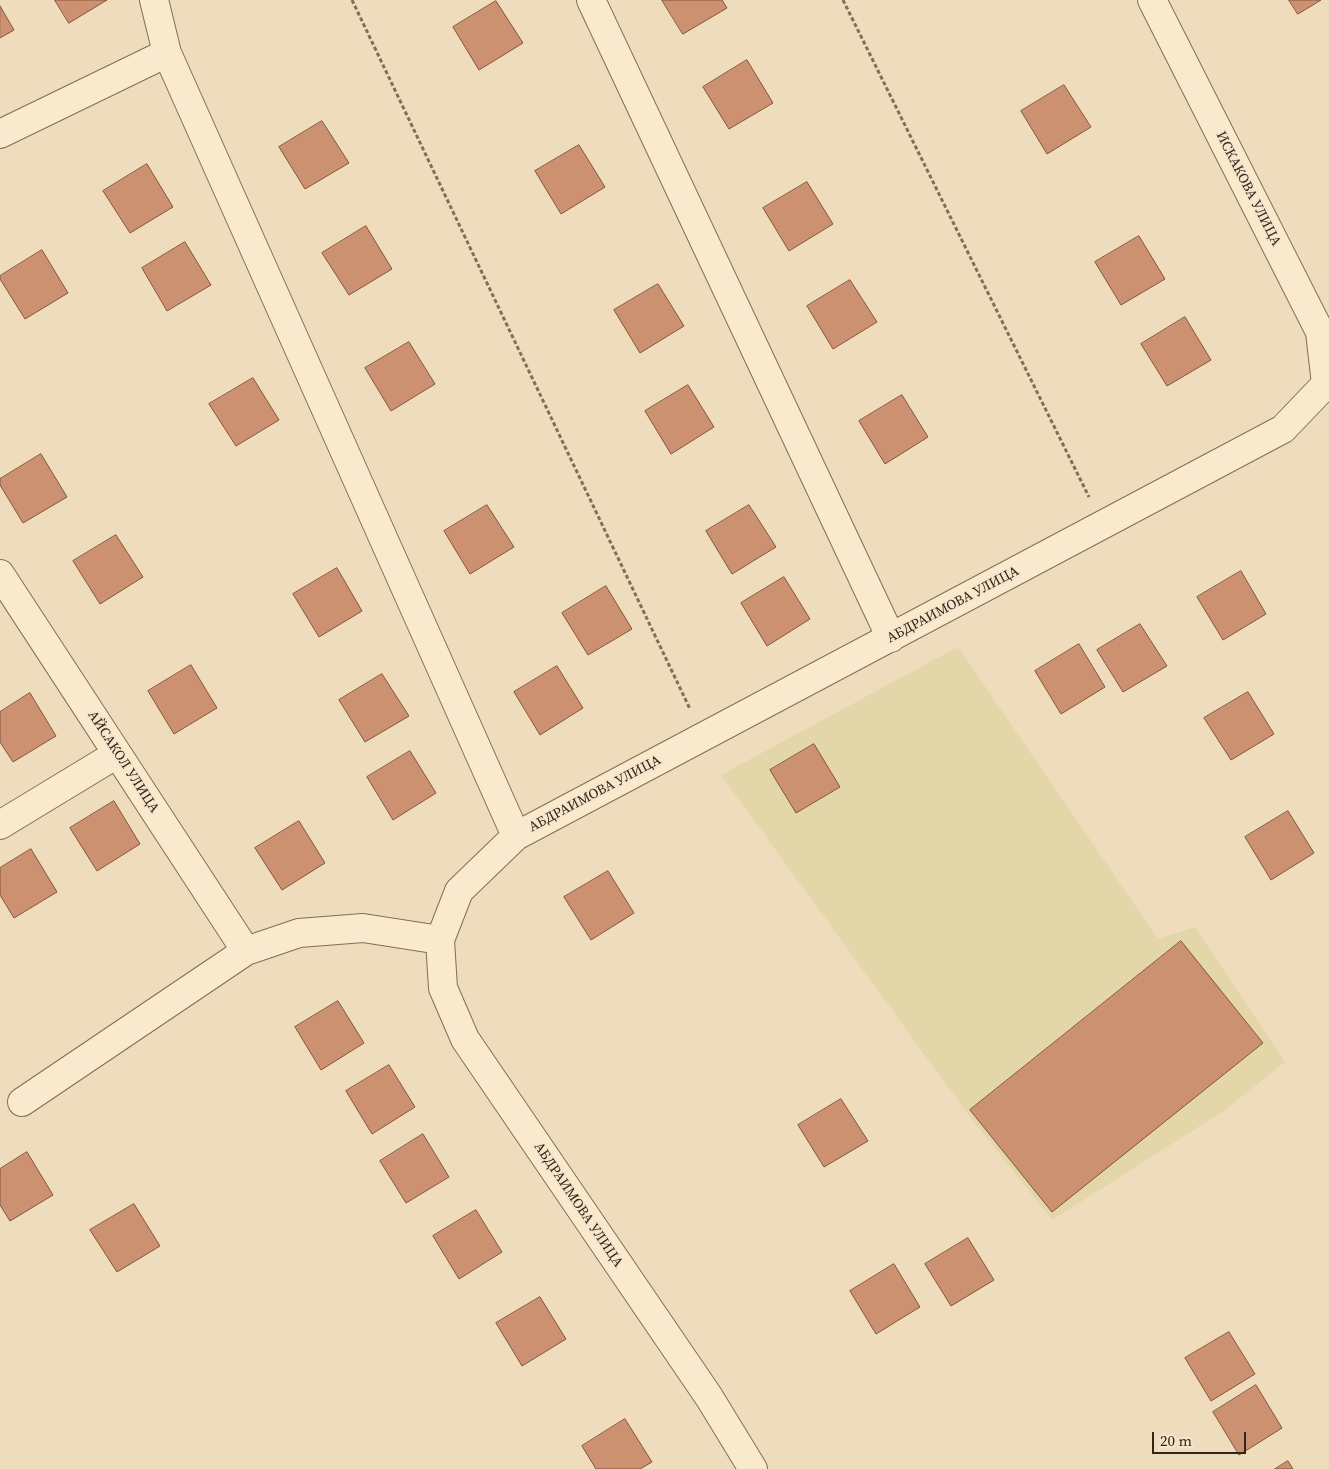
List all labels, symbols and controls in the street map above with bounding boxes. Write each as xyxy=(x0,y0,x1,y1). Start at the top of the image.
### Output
street label: ИСКАКОВА УЛИЦА xyxy=(1212,129,1284,249)
street label: АБДРАИМОВА УЛИЦА xyxy=(884,563,1022,647)
street label: АЙСАКОЛ УЛИЦА xyxy=(84,708,162,816)
street label: АБДРАИМОВА УЛИЦА xyxy=(526,752,664,836)
street label: АБДРАИМОВА УЛИЦА xyxy=(530,1139,626,1271)
scale bar xyxy=(1154,1422,1248,1454)
text: 20 m xyxy=(1160,1430,1192,1451)

